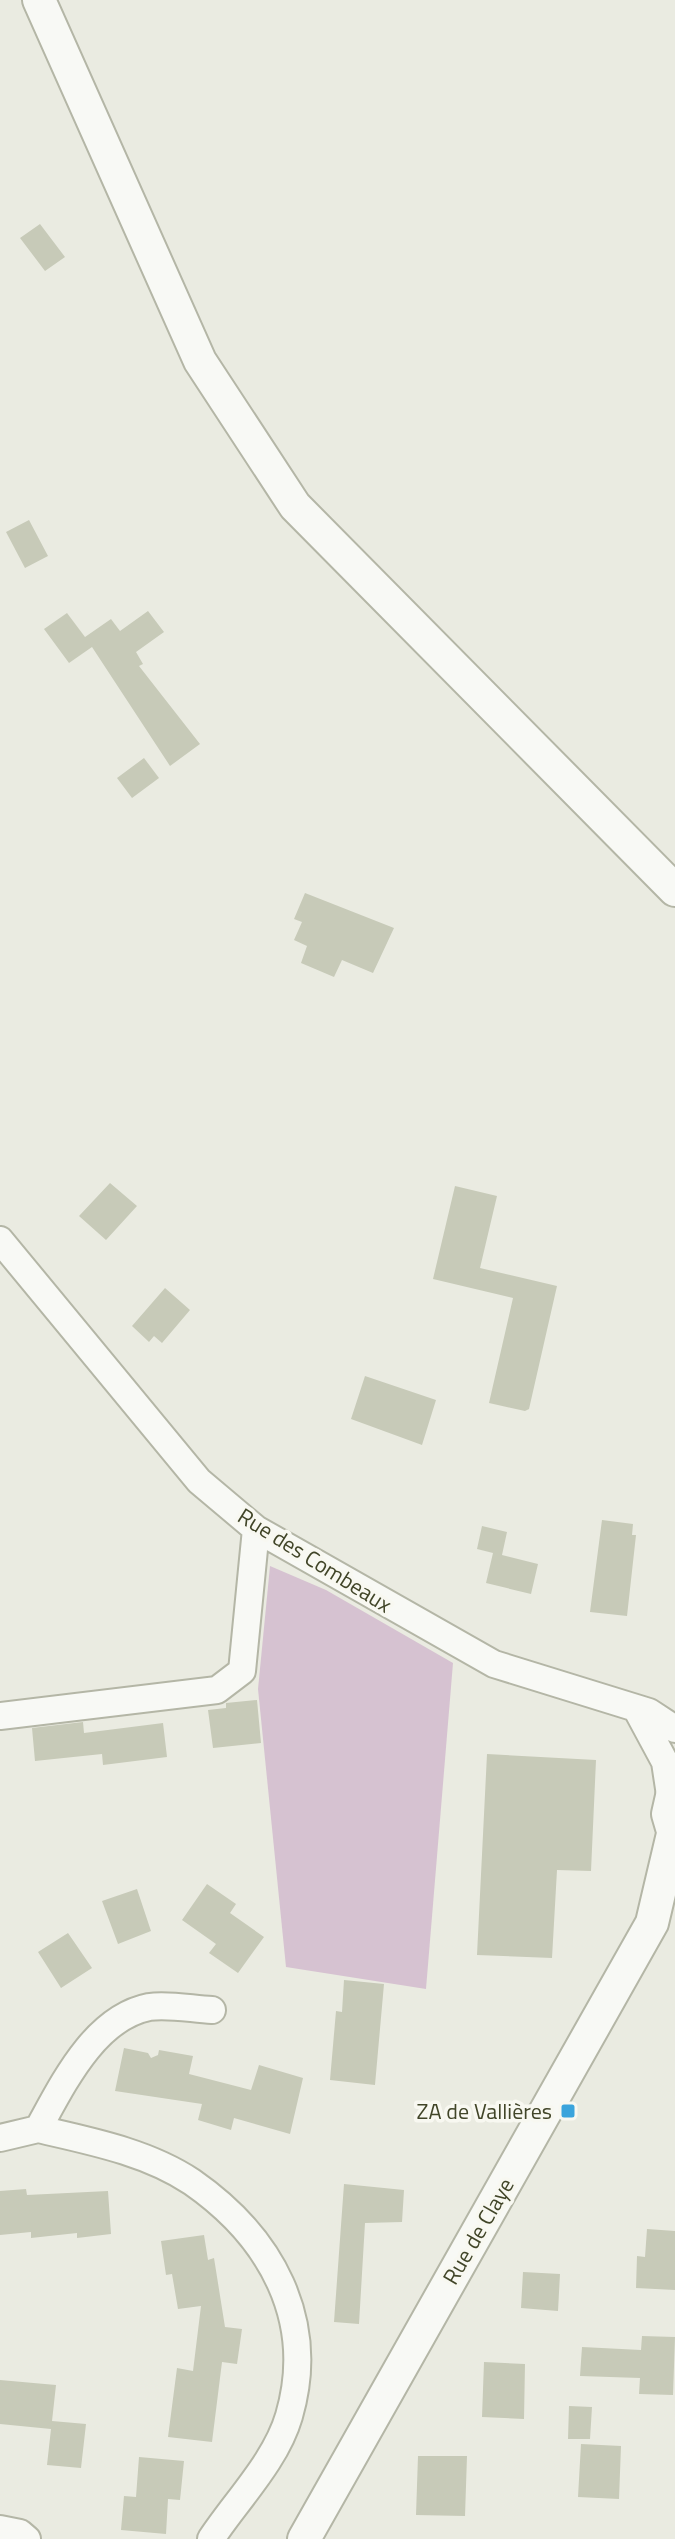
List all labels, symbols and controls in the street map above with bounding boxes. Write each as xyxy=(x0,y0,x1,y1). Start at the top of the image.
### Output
street label: Rue des Combeaux xyxy=(231,1499,399,1621)
place label: ZA de Vallières xyxy=(417,2094,552,2128)
marker: ZA de Vallières xyxy=(559,2102,577,2120)
street label: Rue de Claye xyxy=(434,2171,522,2291)

